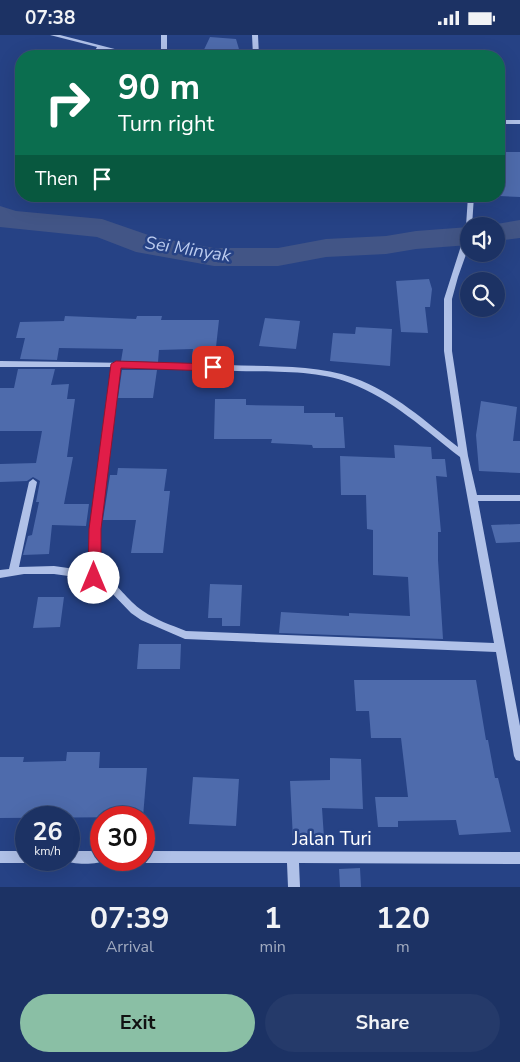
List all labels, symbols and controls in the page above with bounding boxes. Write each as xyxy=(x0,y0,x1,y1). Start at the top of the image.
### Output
text: 07:38 xyxy=(25,5,75,31)
text: 90 m xyxy=(118,64,200,111)
icon: right xyxy=(35,70,100,135)
text: Turn right xyxy=(118,109,214,139)
icon: arrive xyxy=(88,165,116,193)
text: Then xyxy=(35,166,78,192)
map controls xyxy=(460,217,505,317)
button: sound xyxy=(460,217,505,262)
water label: Sei Minyak xyxy=(143,230,234,268)
button: search xyxy=(460,272,505,317)
pin xyxy=(192,346,234,388)
icon: arrive xyxy=(199,353,227,381)
position arrow xyxy=(67,551,119,603)
speed limit sign: 30 xyxy=(90,806,155,871)
text: 26 xyxy=(32,815,63,849)
street label: Jalan Turi xyxy=(291,826,372,852)
text: km/h xyxy=(34,843,61,859)
text: 07:39 xyxy=(90,898,169,939)
text: 1 xyxy=(264,898,282,939)
text: 120 xyxy=(376,898,430,939)
text: Arrival xyxy=(106,936,154,958)
text: min xyxy=(259,936,286,958)
text: m xyxy=(396,936,410,958)
button: Exit xyxy=(20,994,255,1052)
button: Share xyxy=(265,994,500,1052)

